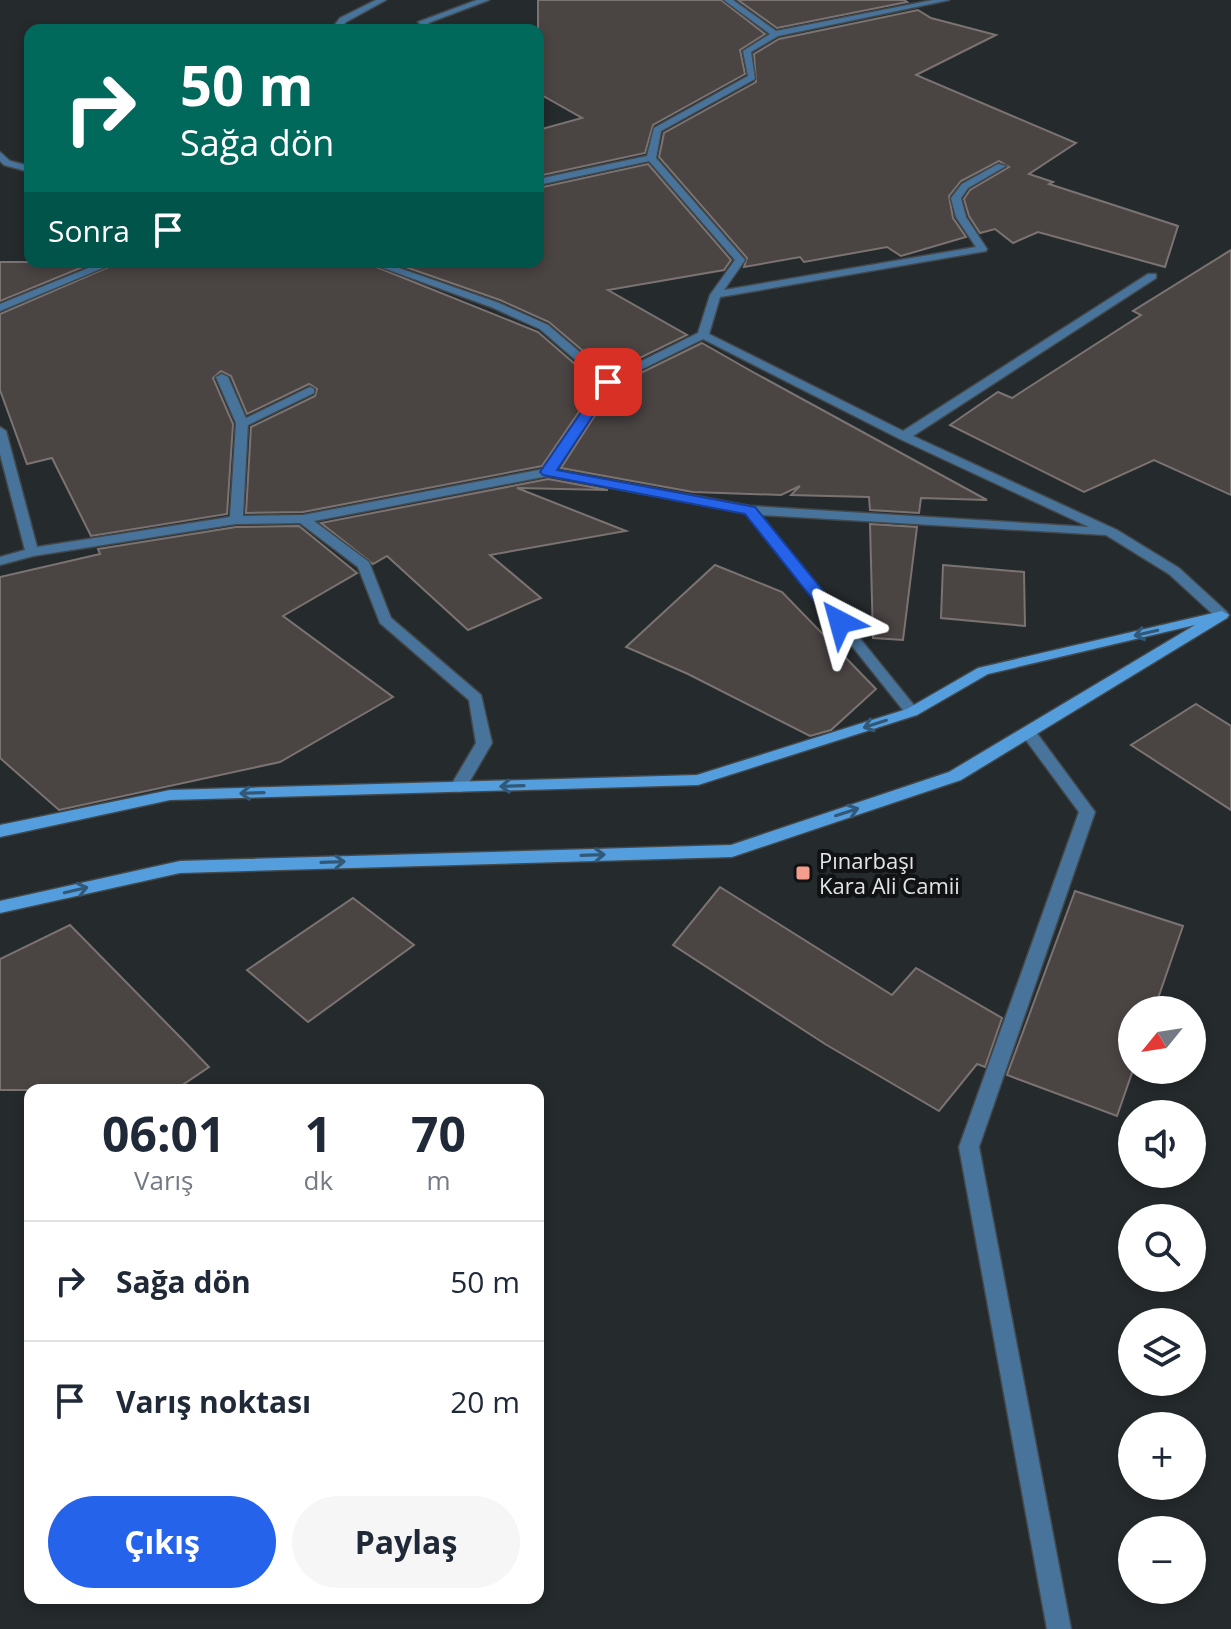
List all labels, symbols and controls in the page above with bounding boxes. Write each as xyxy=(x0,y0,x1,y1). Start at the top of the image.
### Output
text: 50 m xyxy=(180,46,314,122)
icon: right xyxy=(48,56,152,160)
text: Sağa dön xyxy=(180,118,334,167)
icon: arrive xyxy=(146,208,190,252)
text: Sonra xyxy=(48,210,130,251)
pin xyxy=(574,348,642,416)
icon: arrive xyxy=(586,360,630,404)
position arrow xyxy=(798,580,882,664)
one-way arrow xyxy=(1133,626,1159,641)
one-way arrow xyxy=(863,718,888,732)
one-way arrow xyxy=(499,778,526,793)
one-way arrow xyxy=(239,785,266,800)
one-way arrow xyxy=(834,804,859,819)
place label: Pınarbaşı Kara Ali Camii xyxy=(819,845,960,900)
one-way arrow xyxy=(579,847,606,862)
one-way arrow xyxy=(319,855,346,870)
marker: Pınarbaşı Kara Ali Camii xyxy=(794,864,812,882)
one-way arrow xyxy=(63,882,88,897)
north arrow xyxy=(1118,996,1206,1084)
map controls xyxy=(1118,996,1206,1604)
button: sound xyxy=(1118,1100,1206,1188)
text: 06:01 xyxy=(102,1101,225,1166)
text: 1 xyxy=(305,1101,332,1166)
text: 70 xyxy=(411,1101,466,1166)
text: Varış xyxy=(134,1162,194,1198)
text: dk xyxy=(304,1162,333,1198)
text: m xyxy=(427,1162,451,1198)
button: search xyxy=(1118,1204,1206,1292)
icon: right xyxy=(48,1259,92,1303)
text: Sağa dön xyxy=(116,1261,251,1302)
text: 50 m xyxy=(450,1261,520,1302)
button: layers xyxy=(1118,1308,1206,1396)
icon: arrive xyxy=(48,1379,92,1423)
text: Varış noktası xyxy=(116,1381,311,1422)
text: 20 m xyxy=(450,1381,520,1422)
button: + xyxy=(1118,1412,1206,1500)
button: Çıkış xyxy=(48,1496,276,1588)
button: Paylaş xyxy=(292,1496,520,1588)
button: − xyxy=(1118,1516,1206,1604)

